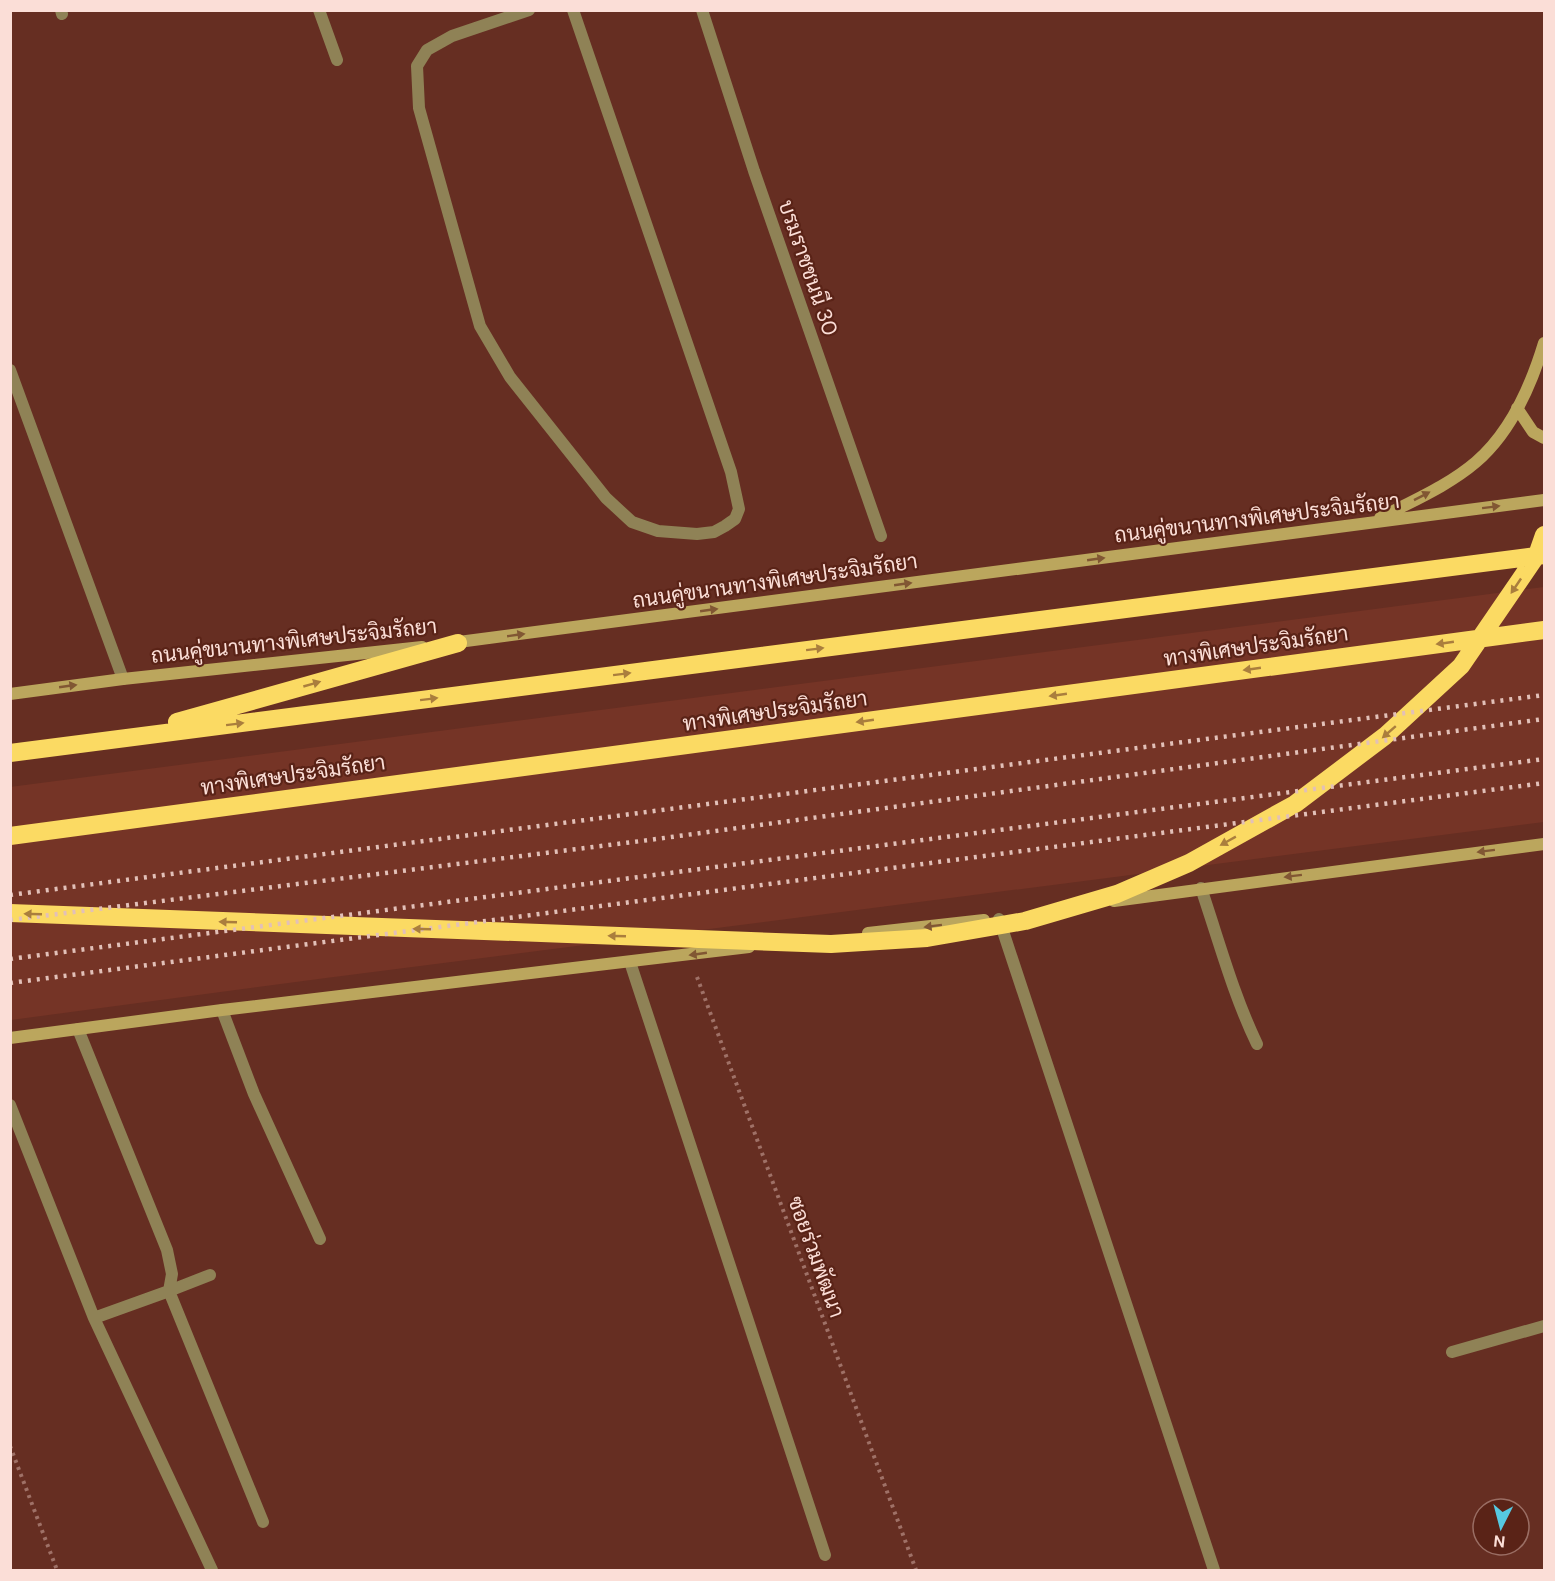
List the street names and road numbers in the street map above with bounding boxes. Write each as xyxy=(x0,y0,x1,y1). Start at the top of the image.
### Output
street label: บรมราชชนนี 30 xyxy=(772,197,844,339)
street label: ถนนคู่ขนานทางพิเศษประจิมรัถยา xyxy=(1113,487,1401,550)
street label: ถนนคู่ขนานทางพิเศษประจิมรัถยา xyxy=(631,547,919,616)
street label: ถนนคู่ขนานทางพิเศษประจิมรัถยา xyxy=(150,612,438,671)
street label: ทางพิเศษประจิมรัถยา xyxy=(1162,619,1350,673)
street label: ทางพิเศษประจิมรัถยา xyxy=(681,684,869,738)
street label: ทางพิเศษประจิมรัถยา xyxy=(199,748,387,802)
street label: ซอยร่วมพัฒนา xyxy=(781,1192,851,1322)

